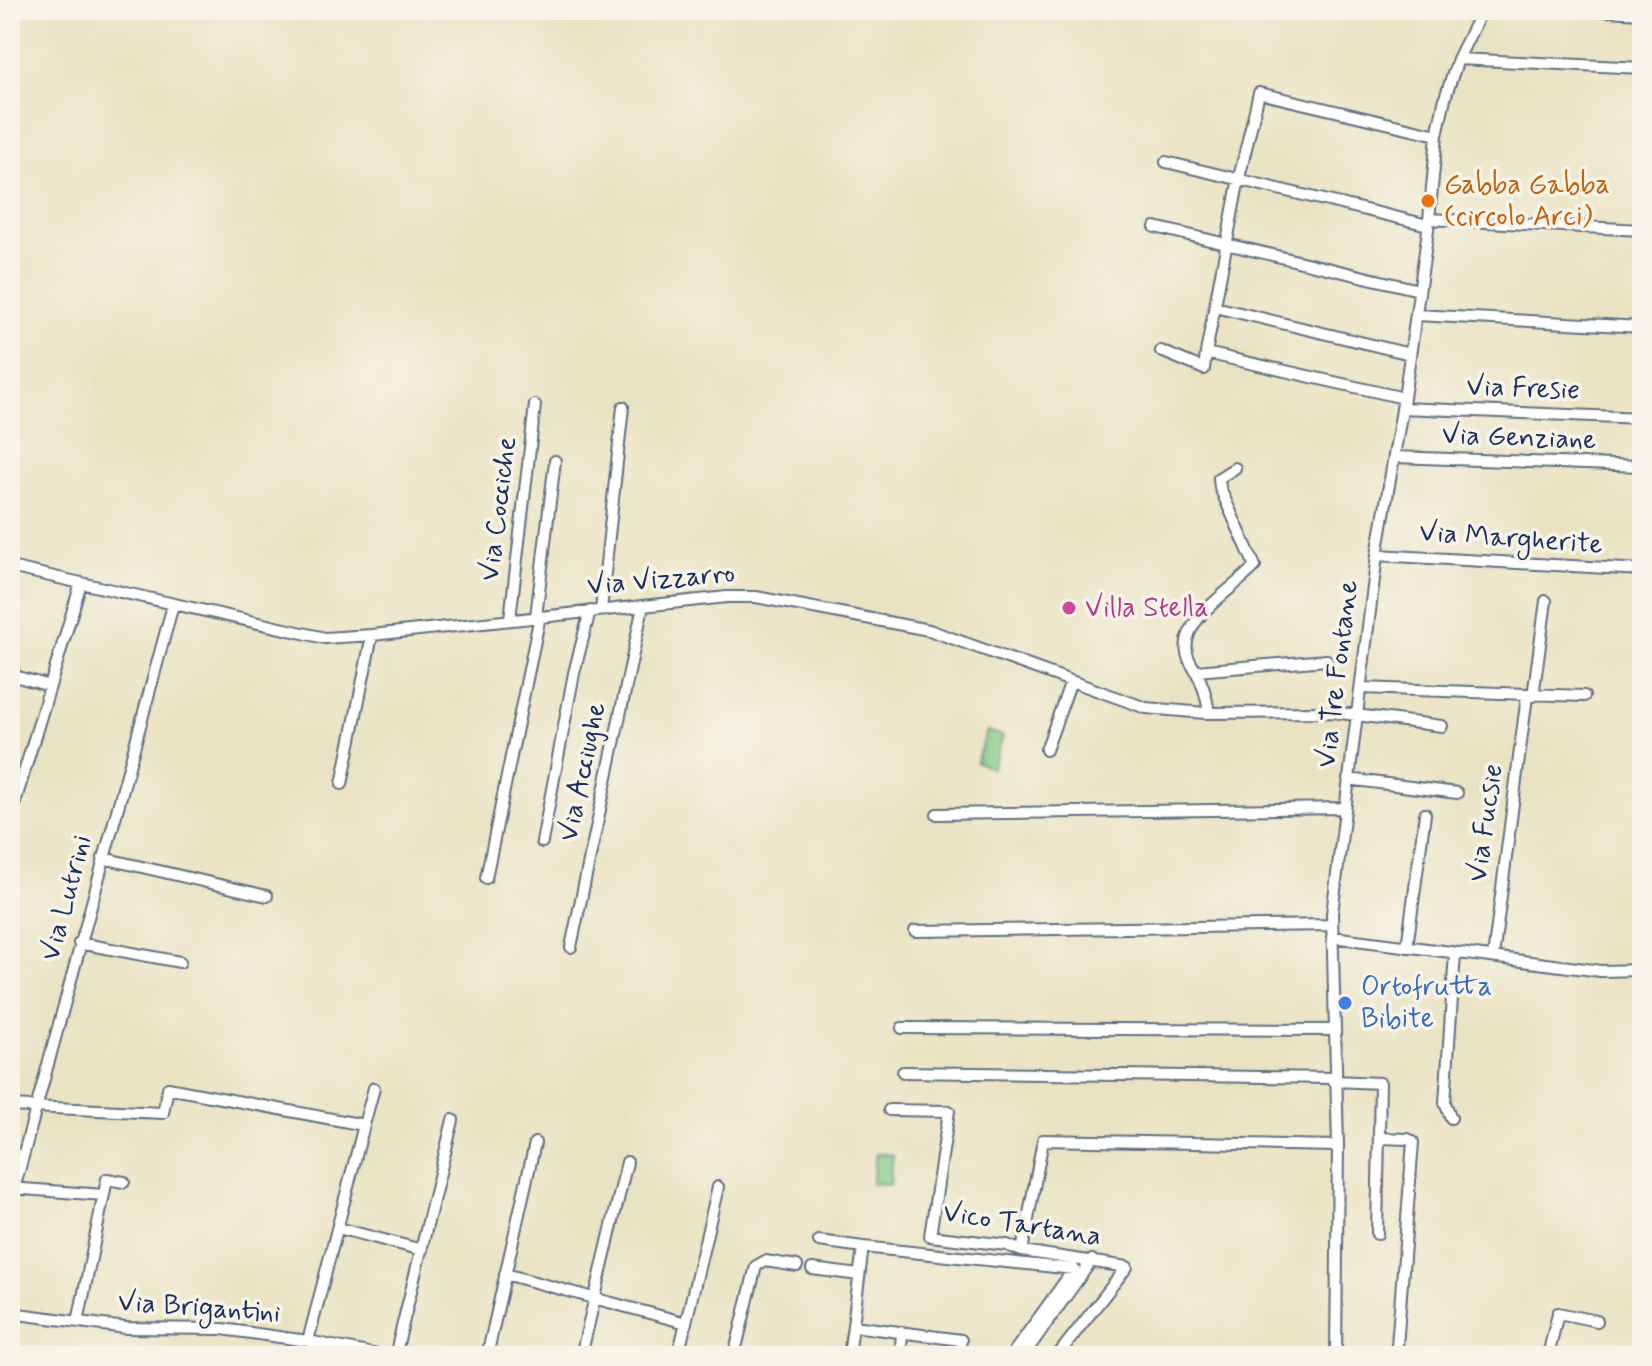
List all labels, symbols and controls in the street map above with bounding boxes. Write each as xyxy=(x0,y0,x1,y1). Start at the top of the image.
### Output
place label: Gabba Gabba (circolo Arci) xyxy=(1444,167,1610,236)
marker: Gabba Gabba (circolo Arci) xyxy=(1419,192,1437,210)
street label: Via Fresie xyxy=(1466,369,1580,409)
street label: Via Genziane xyxy=(1441,417,1597,459)
street label: Via Cocciche xyxy=(472,435,526,583)
street label: Via Margherite xyxy=(1418,514,1604,566)
street label: Via Vizzarro xyxy=(586,555,736,605)
street label: Via Tre Fontane xyxy=(1308,578,1368,770)
place label: Villa Stella xyxy=(1085,590,1209,627)
marker: Villa Stella xyxy=(1060,599,1078,617)
street label: Via Acciughe xyxy=(550,699,616,845)
street label: Via Fucsie xyxy=(1459,762,1513,884)
street label: Via Lutrini xyxy=(32,831,102,965)
place label: Ortofrutta Bibite xyxy=(1361,969,1492,1038)
marker: Ortofrutta Bibite xyxy=(1336,994,1354,1012)
street label: Vico Tartana xyxy=(940,1194,1104,1256)
street label: Via Brigantini xyxy=(116,1284,282,1334)

